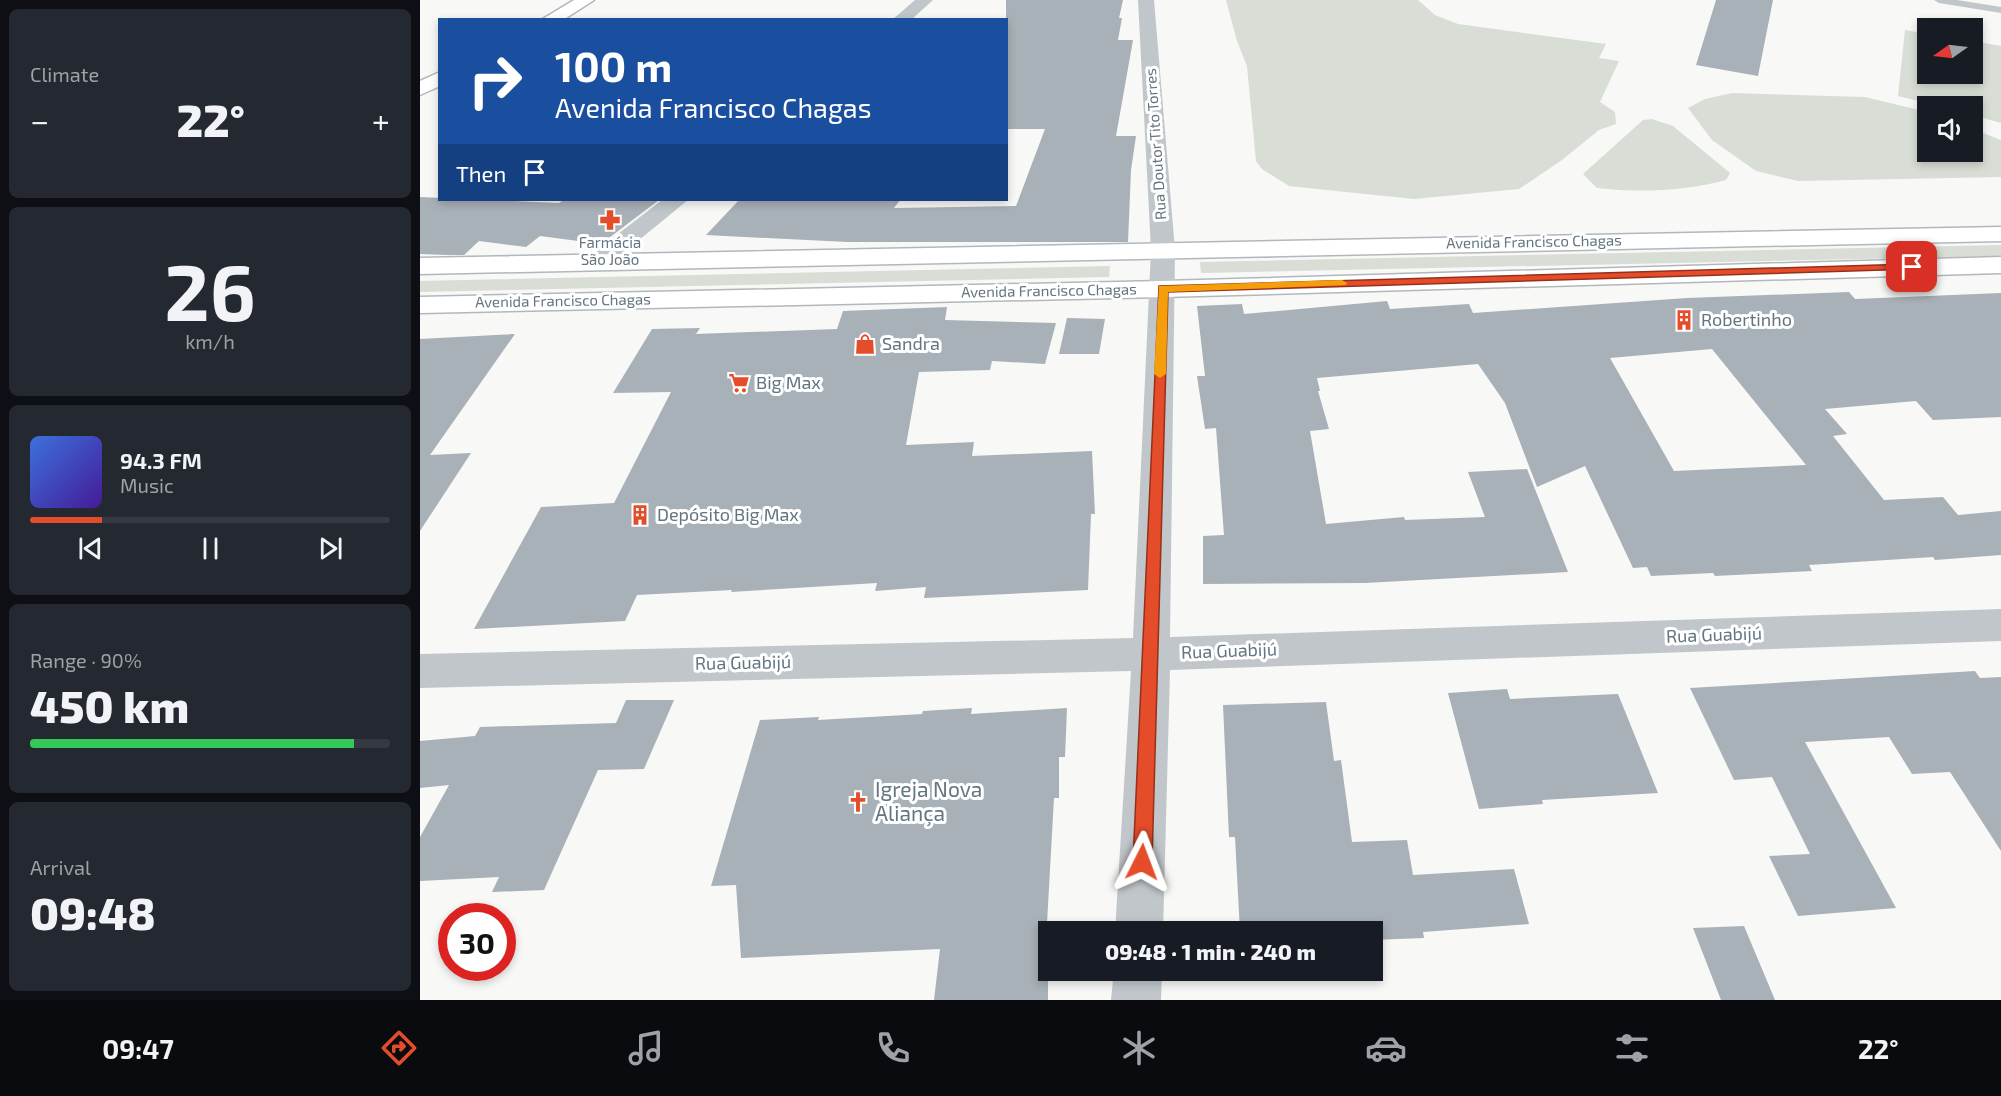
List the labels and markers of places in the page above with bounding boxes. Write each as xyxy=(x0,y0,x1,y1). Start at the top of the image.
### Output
pharmacy icon: Farmácia São João xyxy=(598,208,622,232)
place label: Farmácia São João xyxy=(579,233,641,268)
pin xyxy=(1886,241,1937,292)
building icon: Robertinho xyxy=(1672,308,1696,332)
place label: Robertinho xyxy=(1701,308,1792,330)
shop icon: Sandra xyxy=(853,332,877,356)
place label: Sandra xyxy=(882,332,940,354)
supermarket icon: Big Max xyxy=(727,371,751,395)
place label: Big Max xyxy=(756,371,821,393)
building icon: Depósito Big Max xyxy=(628,503,652,527)
place label: Depósito Big Max xyxy=(657,503,799,525)
place label: Igreja Nova Aliança xyxy=(875,776,982,827)
church icon: Igreja Nova Aliança xyxy=(846,790,870,814)

